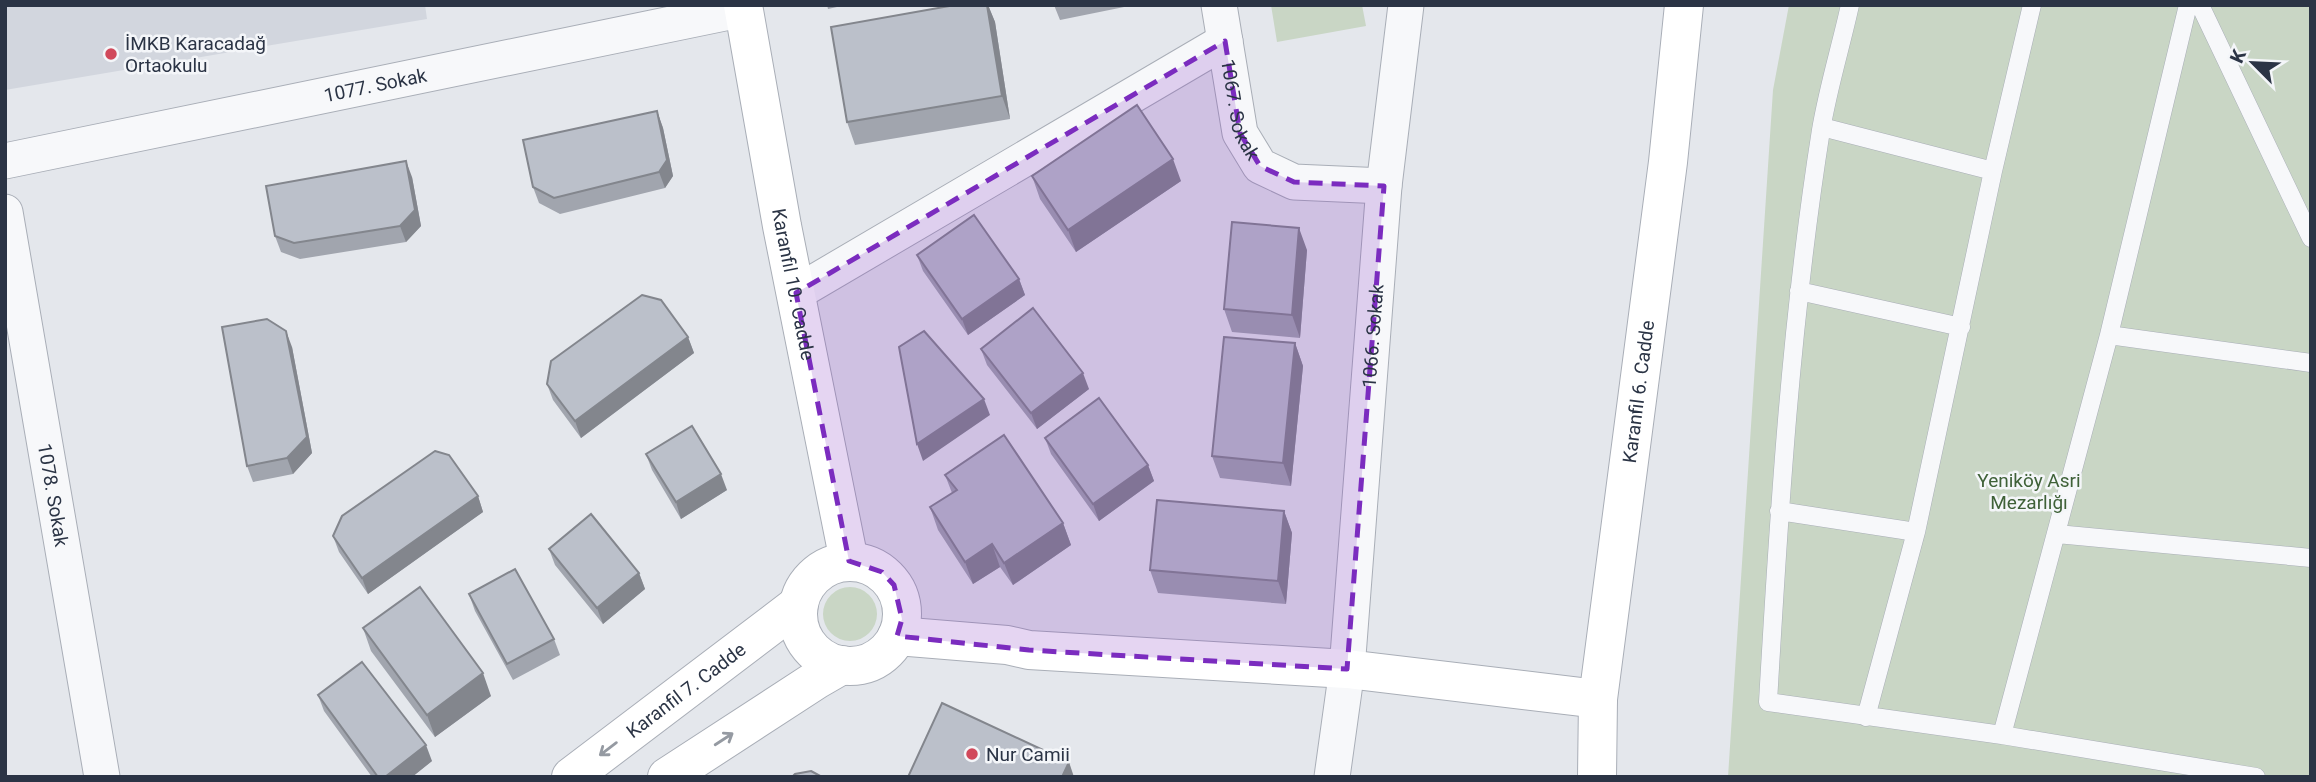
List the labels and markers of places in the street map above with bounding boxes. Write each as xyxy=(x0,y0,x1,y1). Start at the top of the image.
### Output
place label: İMKB Karacadağ Ortaokulu xyxy=(125,32,266,77)
marker: İMKB Karacadağ Ortaokulu xyxy=(103,46,119,62)
place label: Nur Camii xyxy=(986,743,1070,766)
marker: Nur Camii xyxy=(964,746,980,762)

